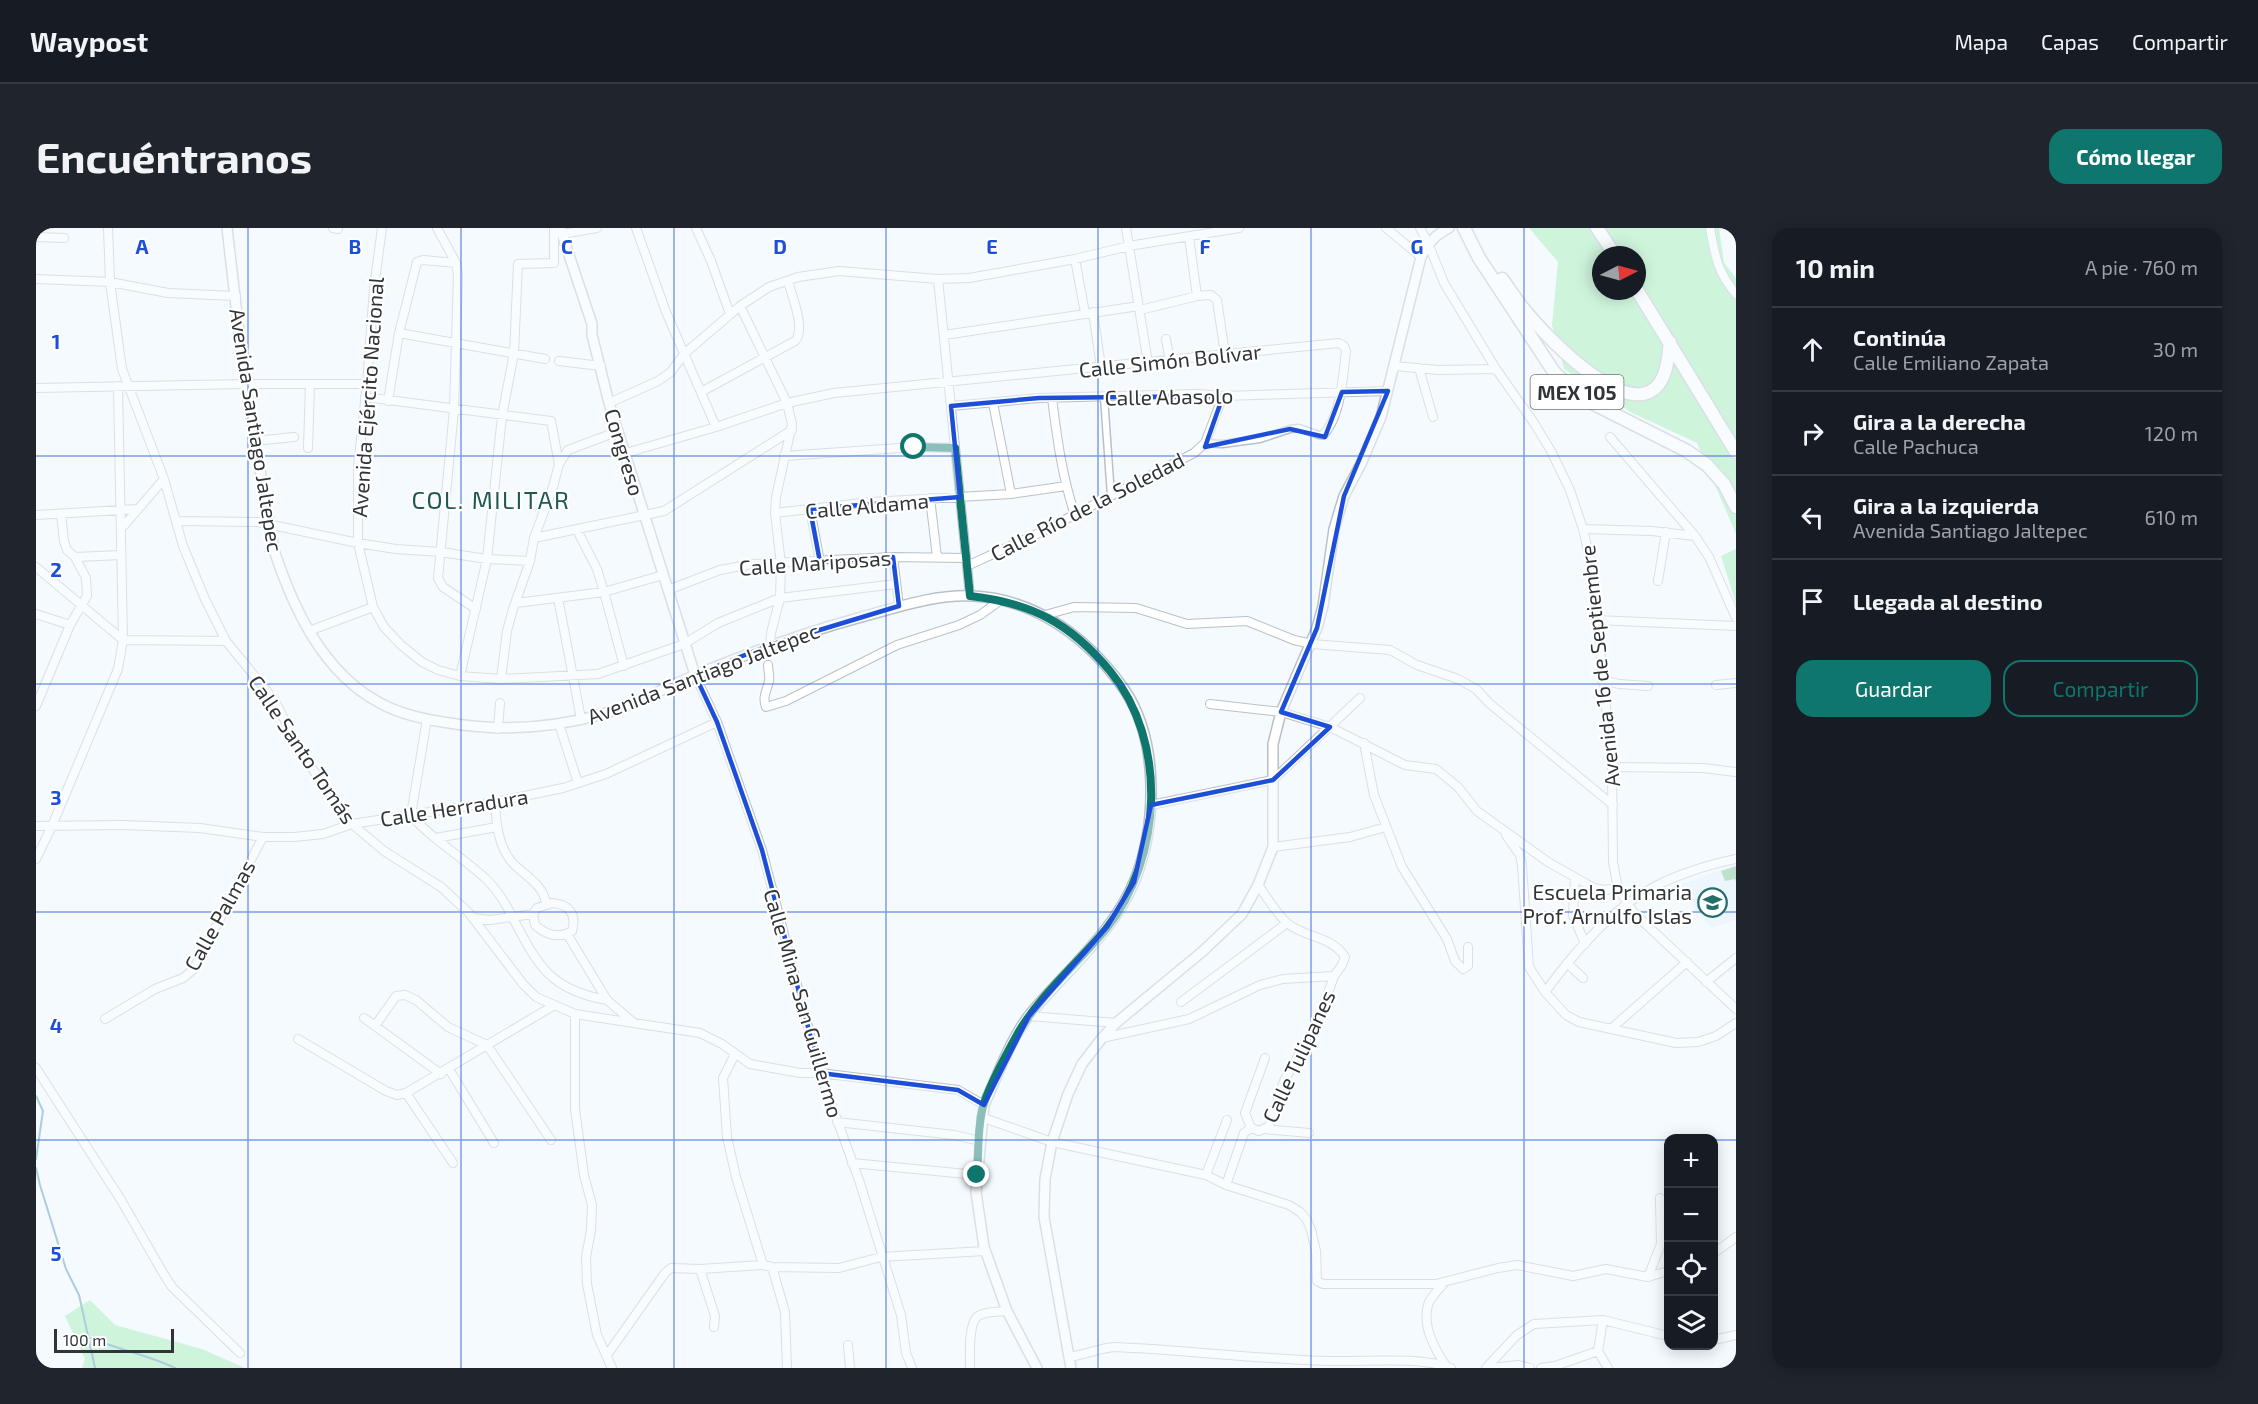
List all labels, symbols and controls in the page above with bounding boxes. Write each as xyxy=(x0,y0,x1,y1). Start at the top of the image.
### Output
text: Waypost xyxy=(30,24,148,58)
text: Mapa xyxy=(1954,29,2008,54)
text: Capas xyxy=(2041,29,2099,54)
text: Compartir xyxy=(2132,29,2228,54)
button: Cómo llegar xyxy=(2049,129,2222,184)
text: Encuéntranos xyxy=(36,131,312,181)
text: A xyxy=(135,234,149,258)
text: B xyxy=(349,234,361,258)
text: C xyxy=(561,234,573,258)
text: D xyxy=(773,234,787,258)
text: E xyxy=(986,234,998,258)
text: F xyxy=(1199,234,1211,258)
text: G xyxy=(1411,234,1423,258)
north arrow xyxy=(1592,246,1646,300)
text: 10 min xyxy=(1796,252,1875,283)
text: A pie · 760 m xyxy=(2085,255,2198,279)
street label: Avenida Ejército Nacional xyxy=(346,275,389,518)
street label: Avenida Santiago Jaltepec xyxy=(225,306,289,554)
text: Continúa xyxy=(1853,324,1946,350)
text: 1 xyxy=(52,329,60,353)
icon: ahead xyxy=(1796,333,1829,366)
text: 30 m xyxy=(2153,337,2198,361)
street label: Calle Simón Bolívar xyxy=(1077,338,1263,382)
text: Calle Emiliano Zapata xyxy=(1853,350,2049,374)
road number: MEX 105 xyxy=(1530,375,1624,409)
street label: Calle Abasolo xyxy=(1104,382,1234,410)
street label: Congreso xyxy=(600,405,650,499)
text: Gira a la derecha xyxy=(1853,408,2026,434)
icon: right xyxy=(1796,417,1829,450)
text: 120 m xyxy=(2145,421,2198,445)
route start xyxy=(900,433,926,459)
text: Calle Pachuca xyxy=(1853,434,1979,458)
street label: Calle Río de la Soledad xyxy=(986,446,1188,566)
district label: COL. MILITAR xyxy=(412,485,570,514)
street label: Calle Aldama xyxy=(804,487,930,523)
text: Gira a la izquierda xyxy=(1853,492,2039,518)
icon: left xyxy=(1796,501,1829,534)
text: 610 m xyxy=(2145,505,2198,529)
text: Avenida Santiago Jaltepec xyxy=(1853,518,2088,542)
street label: Calle Mariposas xyxy=(738,544,892,580)
street label: Avenida 16 de Septiembre xyxy=(1574,544,1624,788)
text: 2 xyxy=(50,557,62,581)
icon: arrive xyxy=(1796,585,1829,618)
text: Llegada al destino xyxy=(1853,588,2043,614)
street label: Avenida Santiago Jaltepec xyxy=(583,617,823,729)
button: Guardar xyxy=(1796,660,1991,717)
button: Compartir xyxy=(2003,660,2198,717)
street label: Calle Santo Tomás xyxy=(244,670,362,828)
street label: Calle Herradura xyxy=(378,783,530,831)
text: 3 xyxy=(50,785,62,809)
street label: Calle Palmas xyxy=(178,855,260,975)
place label: Escuela Primaria Prof. Arnulfo Islas xyxy=(1522,879,1692,928)
street label: Calle Mina San Guillermo xyxy=(759,886,849,1120)
school or university icon: Escuela Primaria Prof. Arnulfo Islas xyxy=(1697,887,1729,919)
street label: Calle Tulipanes xyxy=(1256,986,1340,1126)
text: 4 xyxy=(50,1013,63,1037)
map controls xyxy=(1664,1134,1718,1350)
button: + xyxy=(1664,1134,1718,1188)
route end xyxy=(963,1161,989,1187)
button: − xyxy=(1664,1188,1718,1242)
text: 5 xyxy=(50,1241,62,1265)
button: locate xyxy=(1664,1242,1718,1296)
button: layers xyxy=(1664,1296,1718,1350)
scale bar xyxy=(54,1326,174,1354)
text: 100 m xyxy=(63,1330,106,1349)

